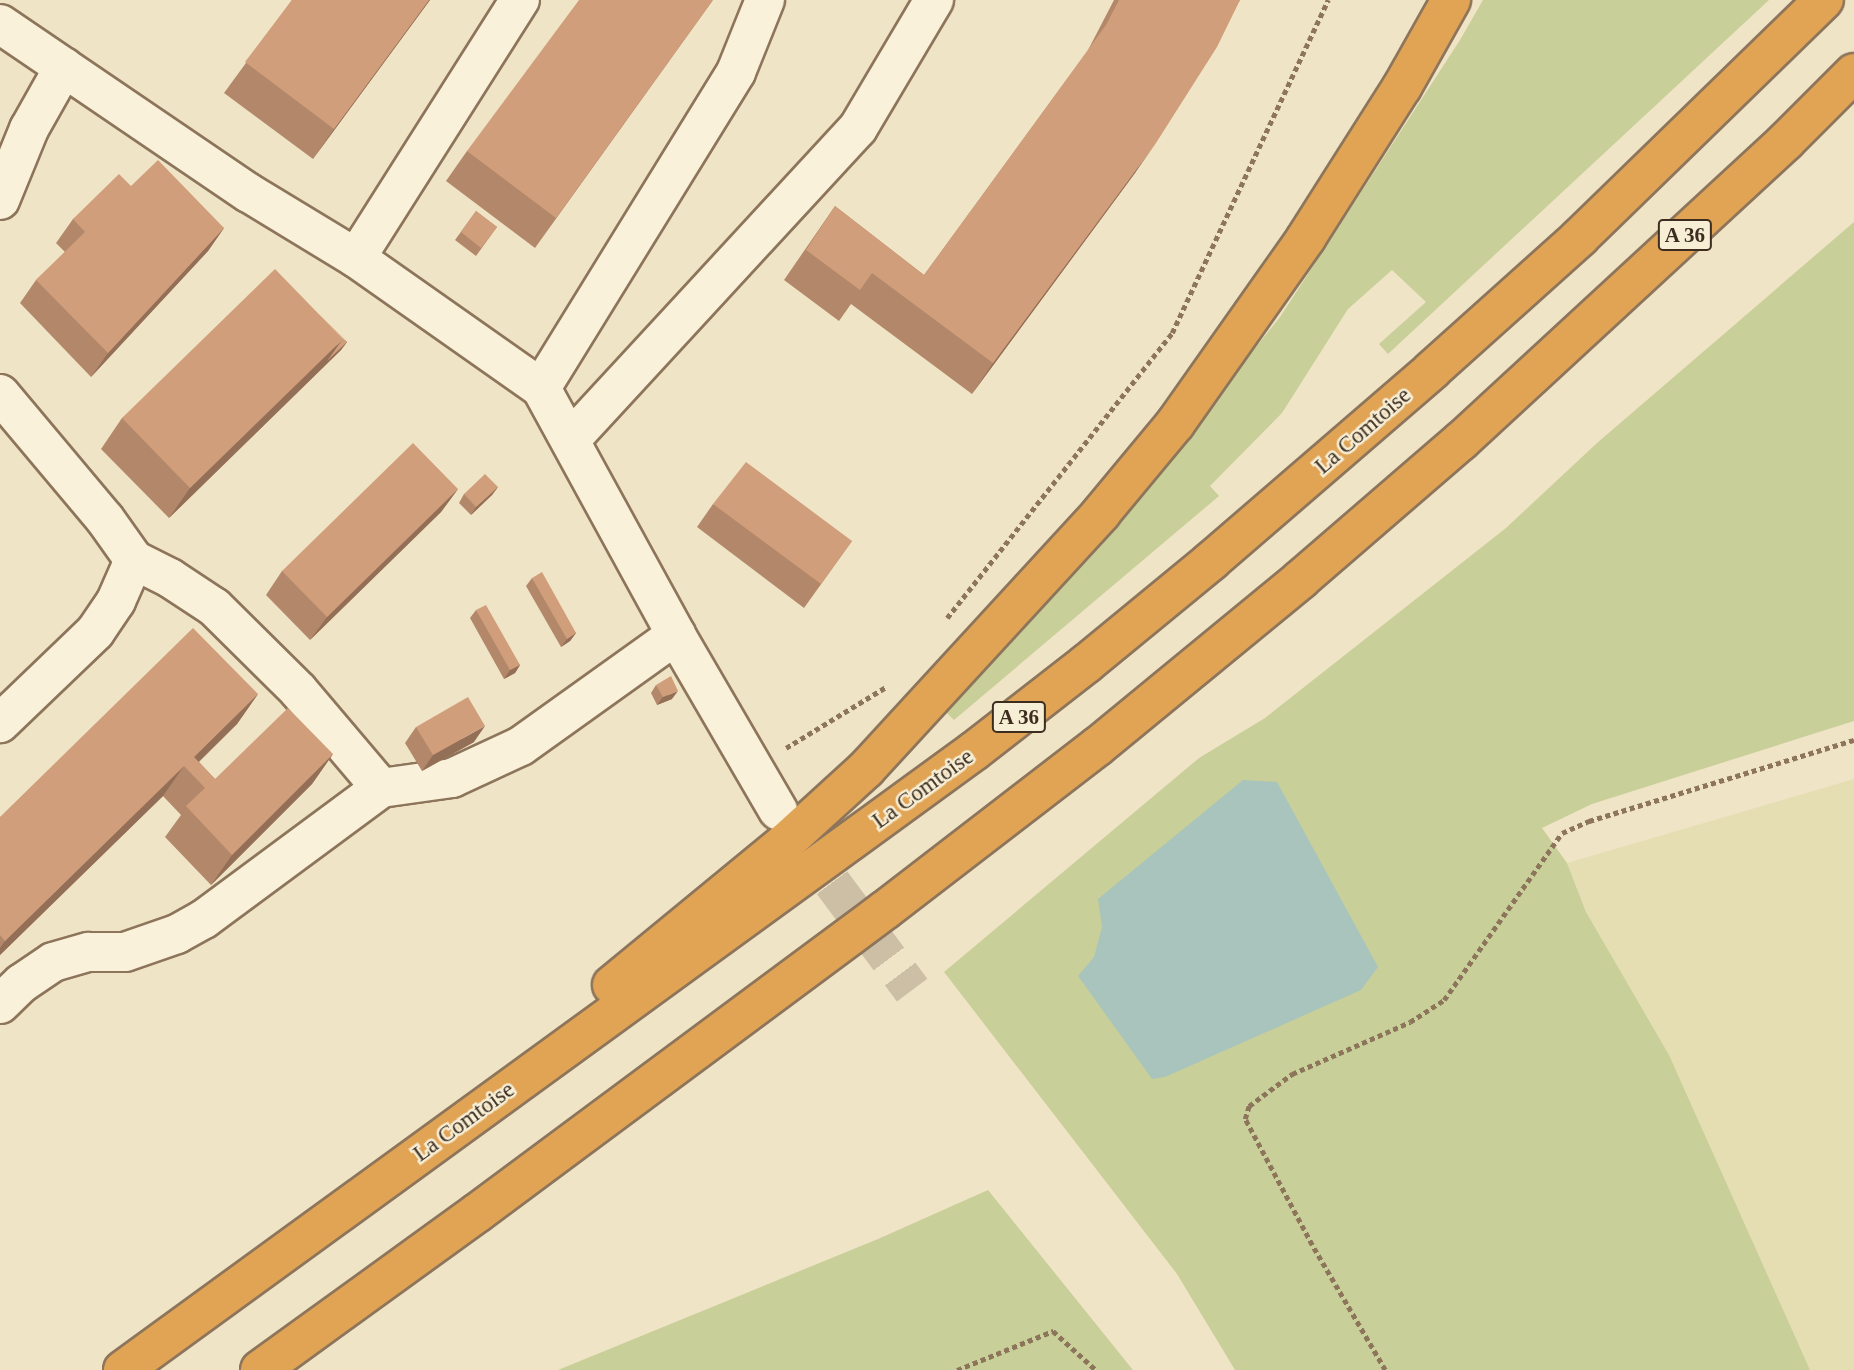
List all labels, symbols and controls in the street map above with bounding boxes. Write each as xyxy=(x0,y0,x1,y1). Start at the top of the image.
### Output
road number: A 36 xyxy=(1657,218,1713,252)
street label: La Comtoise xyxy=(1309,382,1417,480)
road number: A 36 xyxy=(991,700,1047,734)
street label: La Comtoise xyxy=(867,743,979,835)
street label: La Comtoise xyxy=(408,1076,520,1168)

